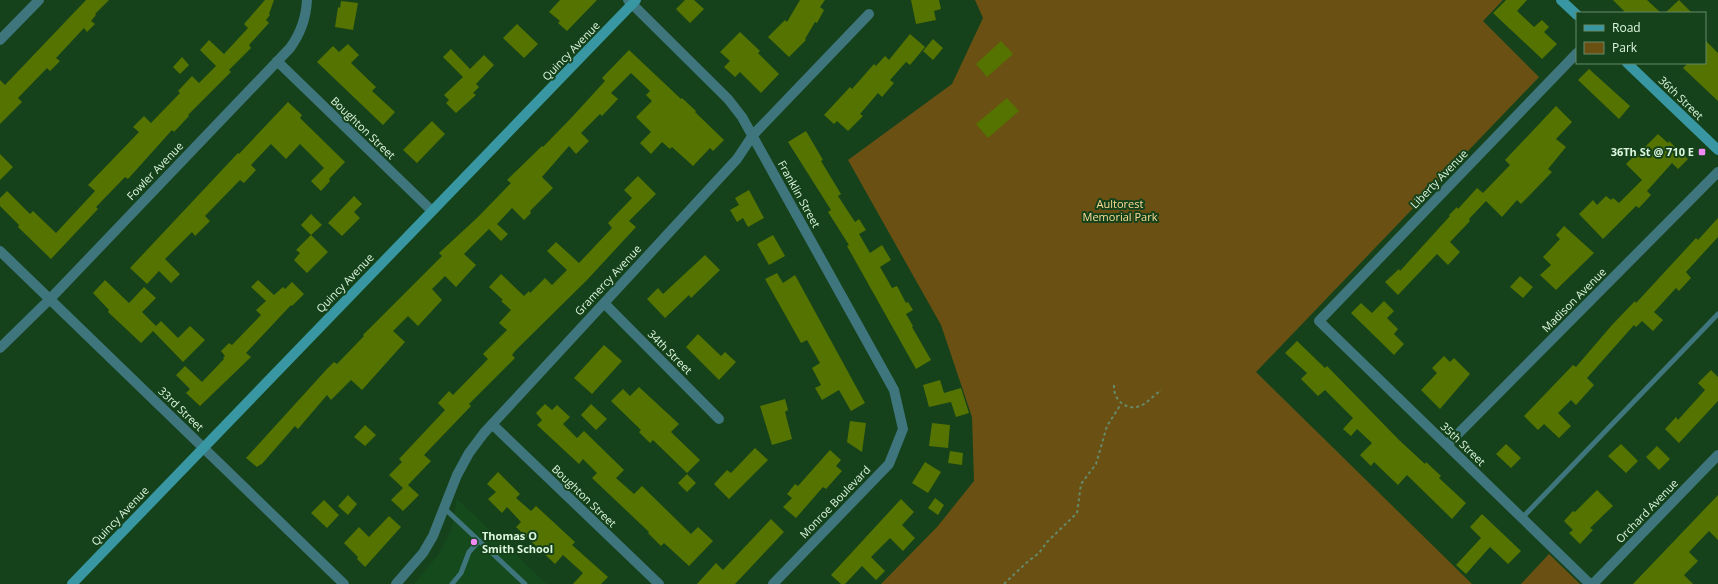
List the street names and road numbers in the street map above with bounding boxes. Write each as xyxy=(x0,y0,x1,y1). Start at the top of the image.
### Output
street label: Quincy Avenue xyxy=(539,18,603,83)
street label: 36th Street xyxy=(1656,73,1707,123)
street label: Boughton Street xyxy=(328,93,399,162)
street label: Fowler Avenue xyxy=(123,138,186,203)
street label: Liberty Avenue xyxy=(1407,146,1471,211)
street label: Franklin Street xyxy=(775,157,824,230)
street label: Gramercy Avenue xyxy=(571,241,644,318)
street label: Quincy Avenue xyxy=(313,250,377,315)
street label: Madison Avenue xyxy=(1538,264,1609,335)
street label: 34th Street xyxy=(645,326,696,377)
street label: 33rd Street xyxy=(155,383,207,434)
street label: 35th Street xyxy=(1438,419,1489,469)
street label: Boughton Street xyxy=(549,461,620,530)
street label: Monroe Boulevard xyxy=(796,462,873,541)
street label: Orchard Avenue xyxy=(1612,475,1681,546)
street label: Quincy Avenue xyxy=(88,483,152,548)

